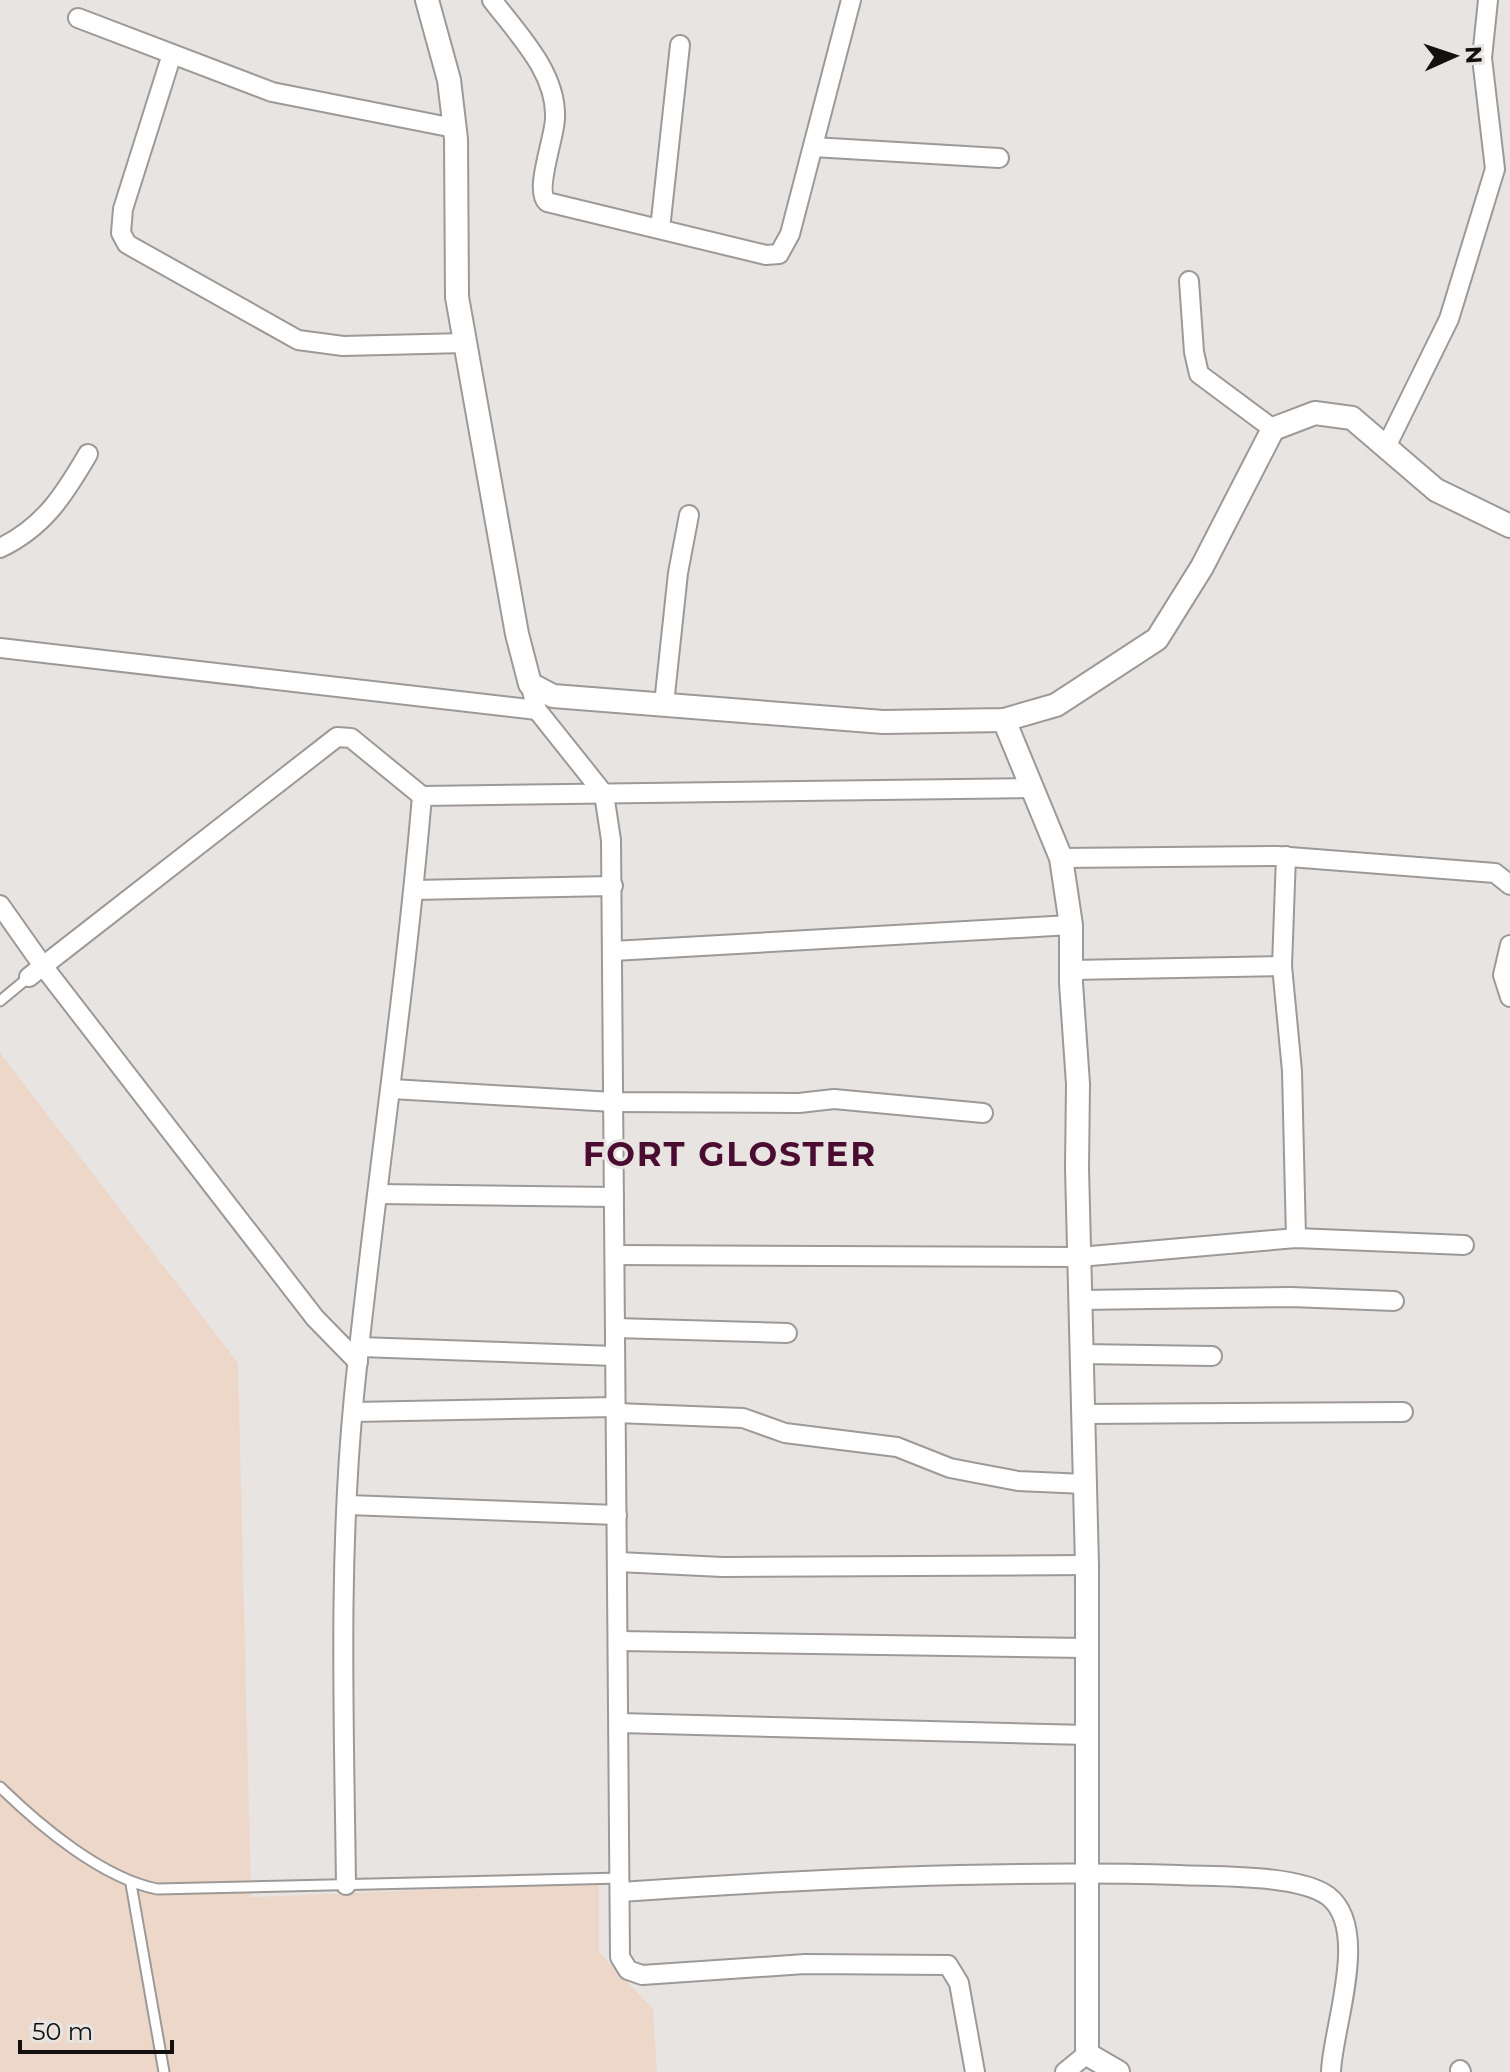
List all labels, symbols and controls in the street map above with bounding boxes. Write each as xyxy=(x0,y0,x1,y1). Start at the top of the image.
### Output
north arrow xyxy=(1414,16,1494,96)
text: N xyxy=(1460,45,1487,65)
district label: FORT GLOSTER xyxy=(583,1133,877,1175)
scale bar xyxy=(20,2004,172,2054)
text: 50 m xyxy=(32,2017,93,2046)

